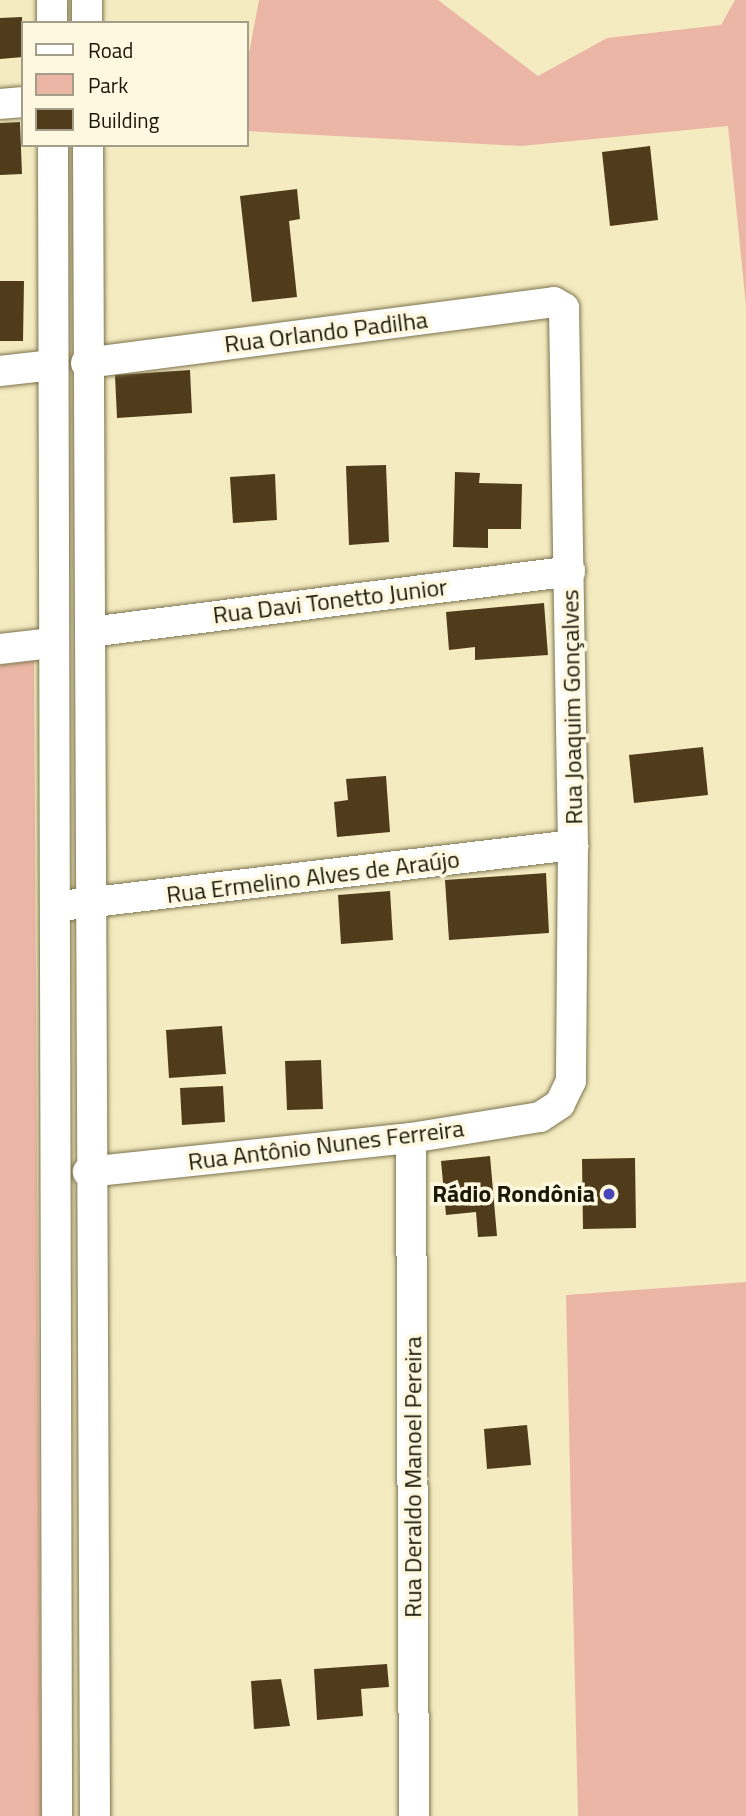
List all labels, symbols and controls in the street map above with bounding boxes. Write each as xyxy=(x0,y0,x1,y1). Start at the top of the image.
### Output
legend xyxy=(21,21,248,147)
text: Road xyxy=(88,34,133,66)
text: Park xyxy=(88,69,128,101)
text: Building xyxy=(88,104,159,136)
street label: Rua Orlando Padilha xyxy=(223,305,429,359)
street label: Rua Davi Tonetto Junior xyxy=(211,572,449,630)
street label: Rua Joaquim Gonçalves xyxy=(556,589,588,825)
street label: Rua Ermelino Alves de Araújo xyxy=(165,845,461,909)
street label: Rua Antônio Nunes Ferreira xyxy=(186,1114,466,1176)
place label: Rádio Rondônia xyxy=(432,1180,595,1208)
marker: Rádio Rondônia xyxy=(601,1186,617,1202)
street label: Rua Deraldo Manoel Pereira xyxy=(399,1336,427,1618)

